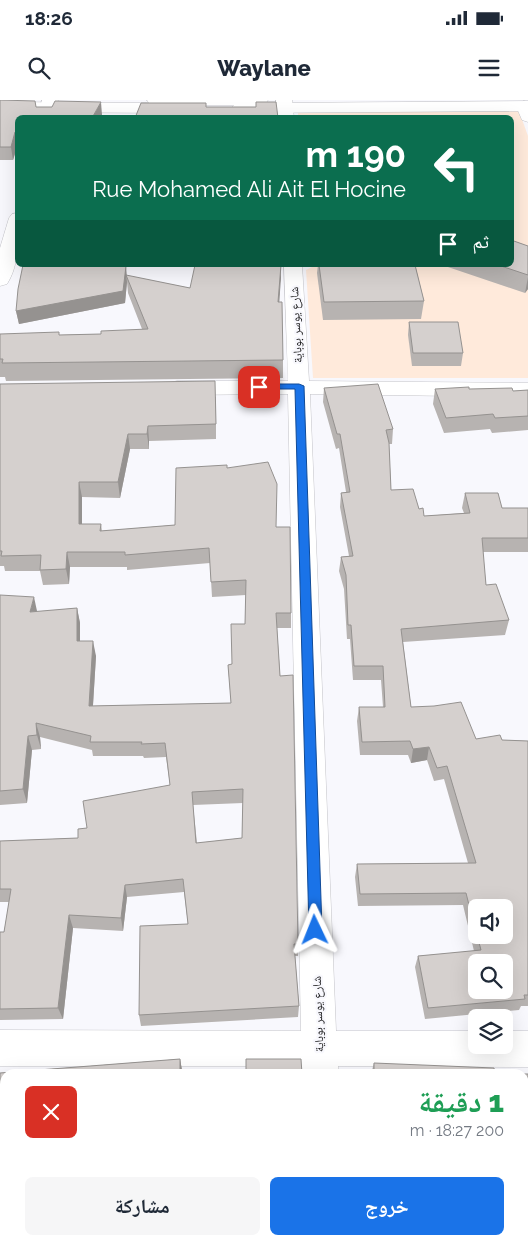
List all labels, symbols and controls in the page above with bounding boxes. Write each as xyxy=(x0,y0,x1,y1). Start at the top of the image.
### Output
text: 18:26 xyxy=(25,7,73,29)
icon: search xyxy=(25,54,53,82)
icon: menu xyxy=(475,54,503,82)
text: Waylane xyxy=(217,55,311,81)
text: 190 m xyxy=(306,134,406,175)
icon: left xyxy=(424,135,489,200)
text: Rue Mohamed Ali Ait El Hocine xyxy=(92,176,406,202)
icon: arrive xyxy=(434,230,462,258)
text: ثم xyxy=(472,230,489,252)
street label: شارع يوسر بوباية xyxy=(287,286,306,363)
pin xyxy=(238,366,280,408)
icon: arrive xyxy=(245,373,273,401)
map controls xyxy=(468,899,513,1054)
button: sound xyxy=(468,899,513,944)
position arrow xyxy=(288,903,340,955)
button: search xyxy=(468,954,513,999)
street label: شارع يوسر بوباية xyxy=(310,976,327,1052)
button: layers xyxy=(468,1009,513,1054)
text: 1 دقيقة xyxy=(418,1084,504,1119)
button: close xyxy=(25,1086,77,1138)
text: 200 m · 18:27 xyxy=(410,1121,504,1140)
button: مشاركة xyxy=(25,1177,260,1235)
button: خروج xyxy=(270,1177,504,1235)

